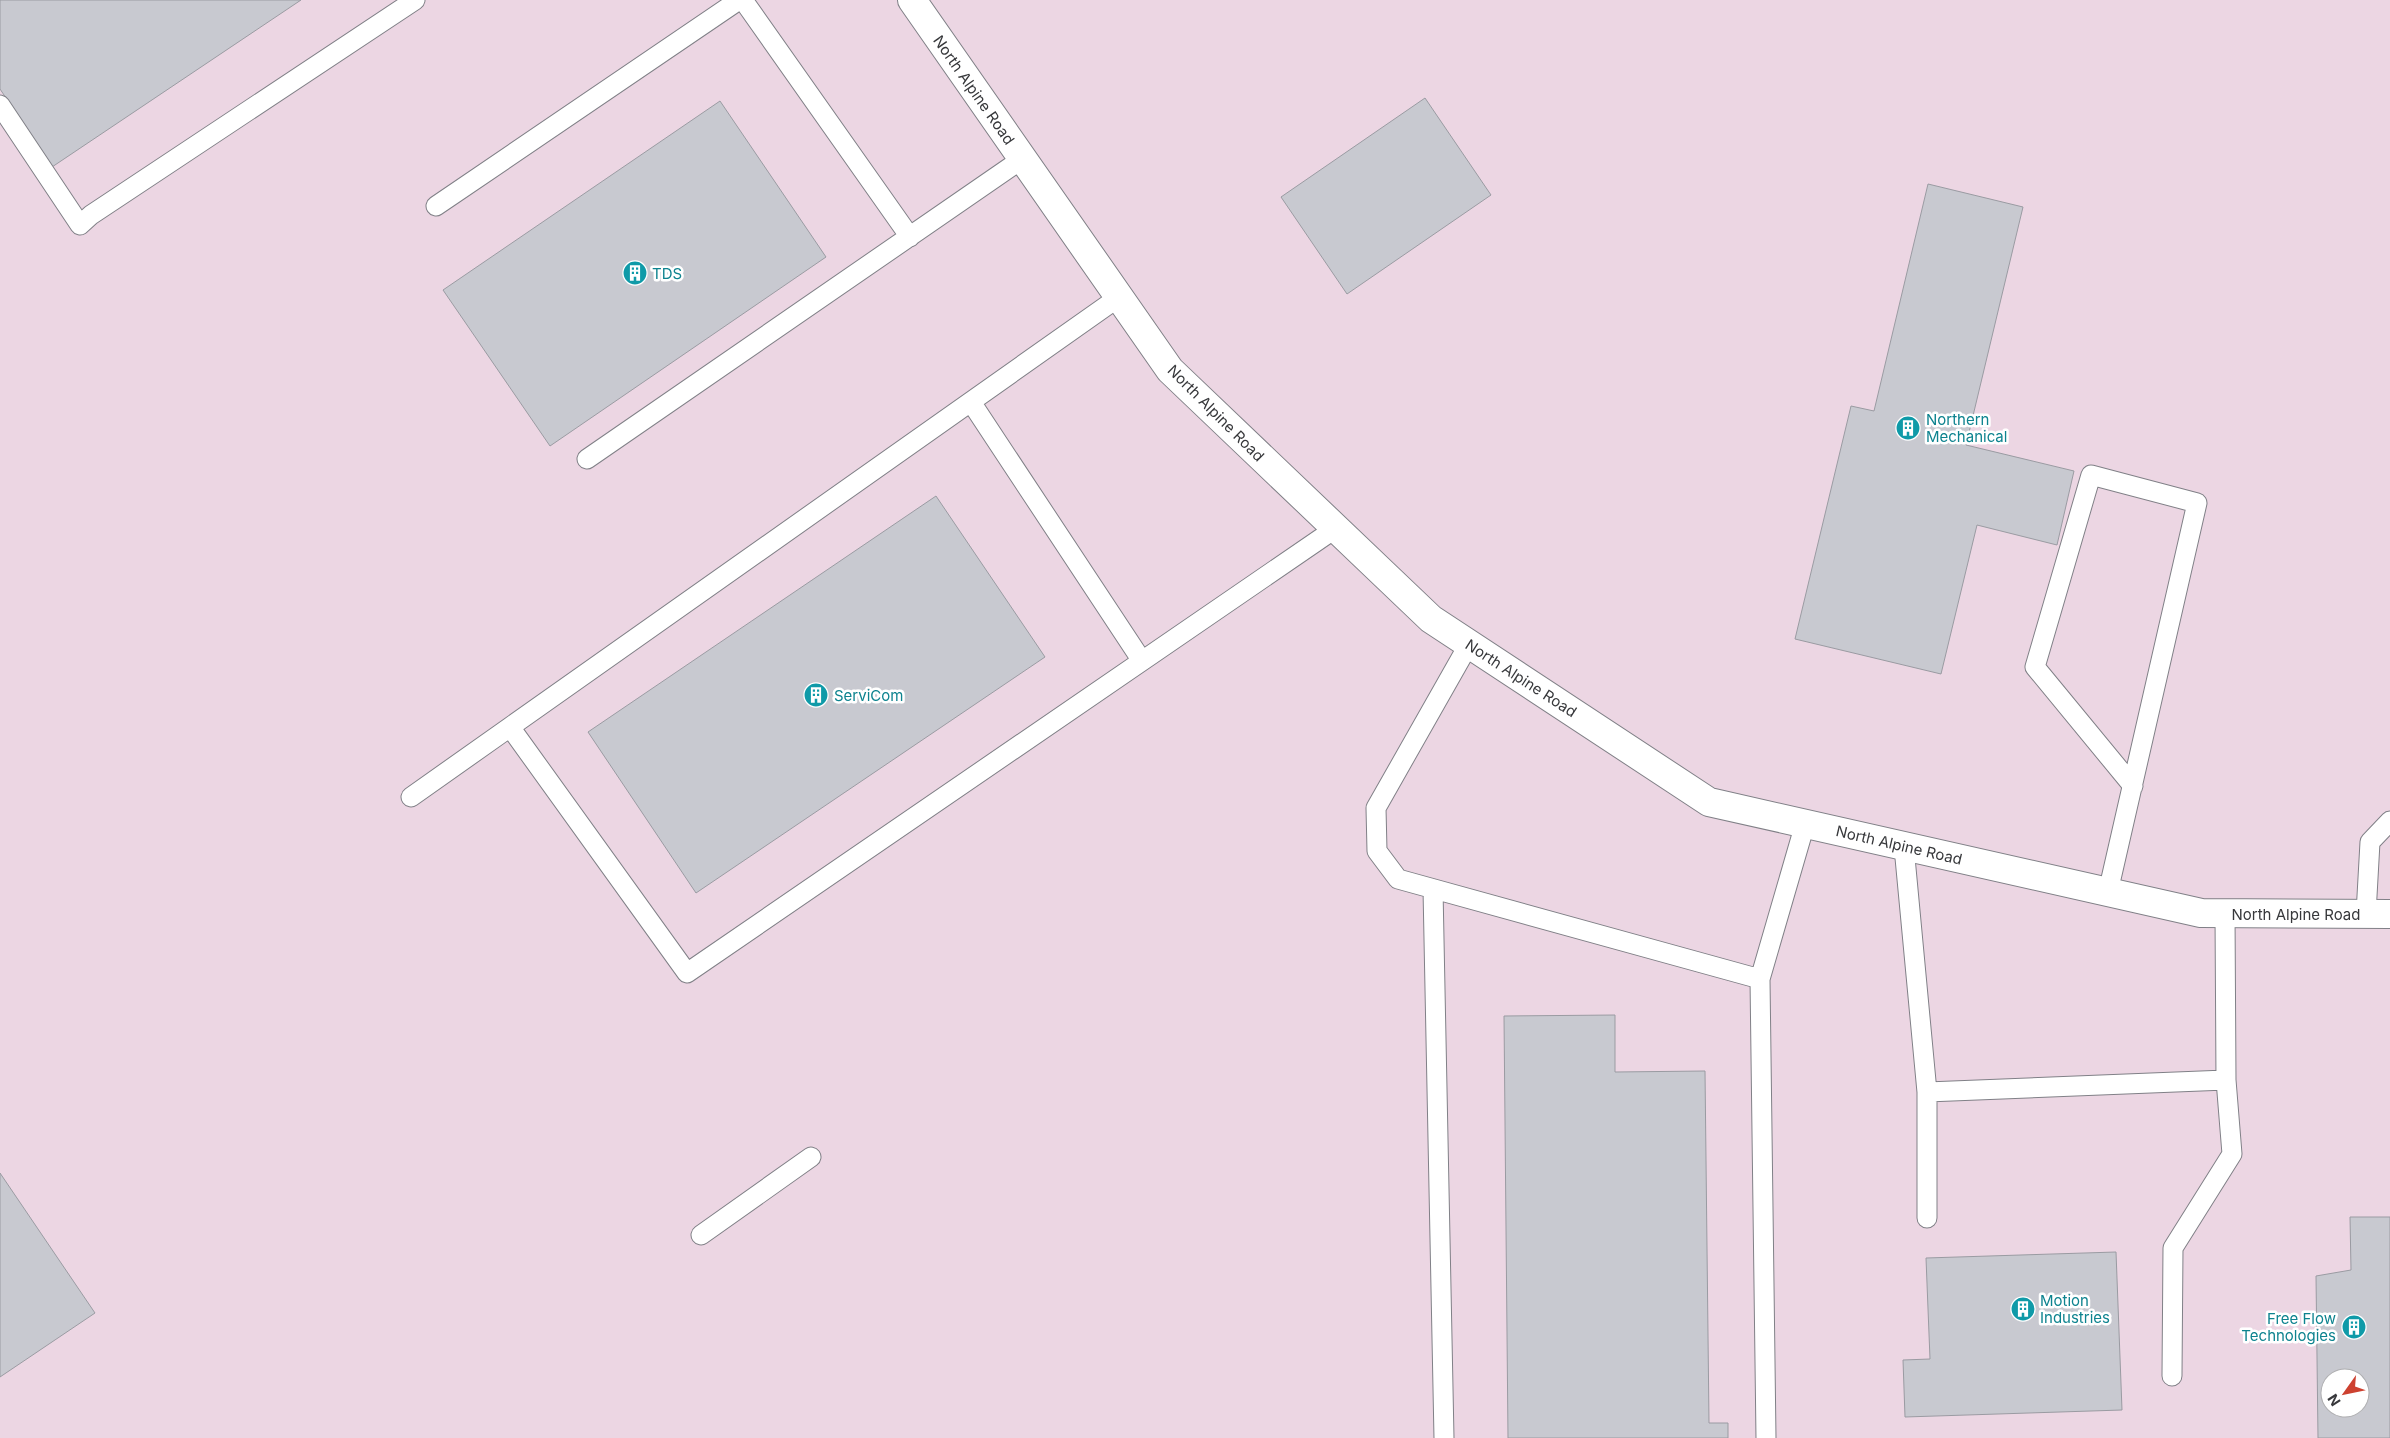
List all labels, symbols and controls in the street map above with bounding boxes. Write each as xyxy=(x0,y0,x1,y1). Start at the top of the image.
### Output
street label: North Alpine Road xyxy=(929,32,1019,148)
building icon: TDS xyxy=(622,260,648,286)
place label: TDS xyxy=(652,264,682,283)
street label: North Alpine Road xyxy=(1164,361,1268,465)
place label: Northern Mechanical xyxy=(1926,410,2007,446)
building icon: Northern Mechanical xyxy=(1895,415,1921,441)
street label: North Alpine Road xyxy=(1462,635,1580,721)
building icon: ServiCom xyxy=(803,682,829,708)
place label: ServiCom xyxy=(834,686,903,705)
street label: North Alpine Road xyxy=(1834,821,1964,869)
street label: North Alpine Road xyxy=(2232,905,2360,924)
place label: Motion Industries xyxy=(2040,1291,2110,1327)
building icon: Motion Industries xyxy=(2010,1296,2036,1322)
place label: Free Flow Technologies xyxy=(2241,1309,2336,1345)
building icon: Free Flow Technologies xyxy=(2341,1314,2367,1340)
north arrow xyxy=(2320,1368,2370,1418)
text: N xyxy=(2324,1391,2344,1409)

